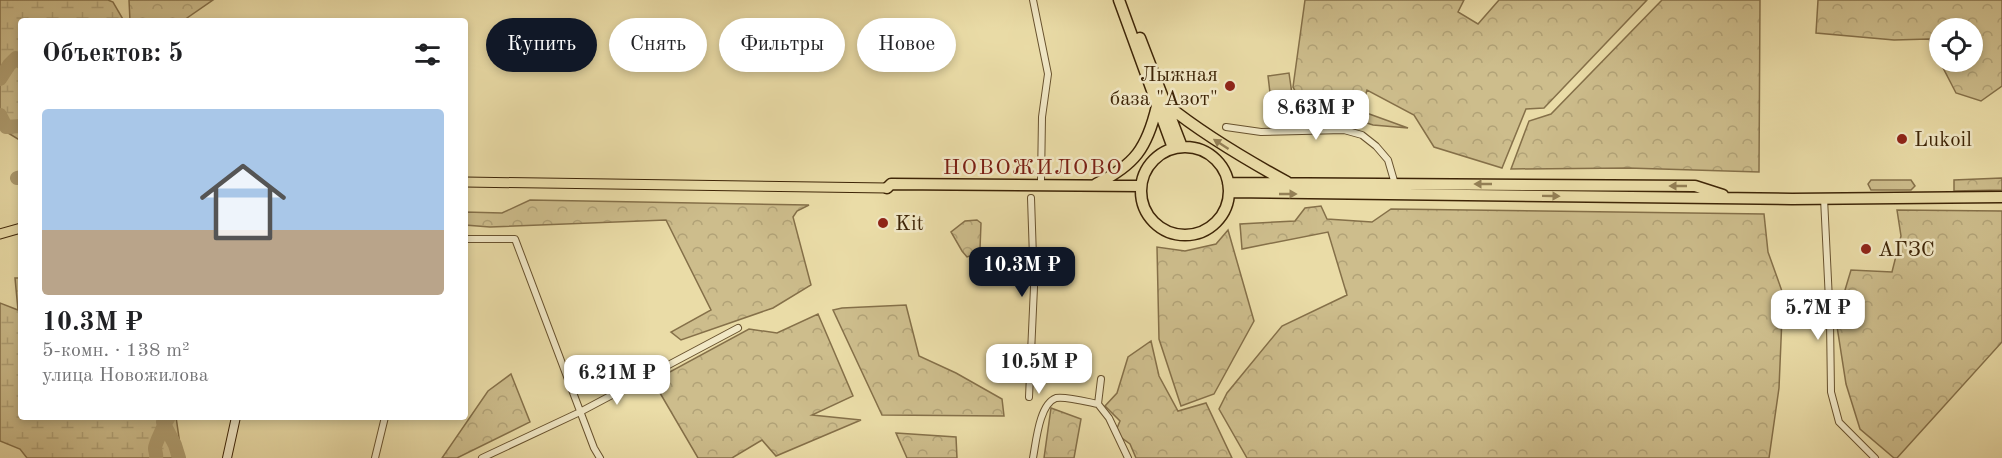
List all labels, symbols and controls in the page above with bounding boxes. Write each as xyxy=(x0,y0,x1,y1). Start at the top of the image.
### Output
chip: Купить xyxy=(486,18,597,72)
chip: Снять xyxy=(609,18,707,72)
chip: Фильтры xyxy=(719,18,845,72)
chip: Новое xyxy=(857,18,956,72)
map controls xyxy=(1929,18,1983,72)
button: locate xyxy=(1929,18,1983,72)
icon: filters xyxy=(411,38,444,71)
text: Объектов: 5 xyxy=(42,41,183,67)
place label: Лыжная база "Азот" xyxy=(1110,65,1218,110)
marker: Лыжная база "Азот" xyxy=(1223,79,1237,93)
pin: 8.63M ₽ xyxy=(1261,90,1371,141)
text: 8.63M ₽ xyxy=(1277,99,1355,119)
place label: Lukoil xyxy=(1914,130,1972,151)
marker: Lukoil xyxy=(1895,132,1909,146)
one-way arrow xyxy=(1213,138,1229,149)
icon: home xyxy=(189,148,297,256)
district label: НОВОЖИЛОВО xyxy=(943,157,1123,179)
one-way arrow xyxy=(1473,179,1492,189)
one-way arrow xyxy=(1668,181,1687,191)
one-way arrow xyxy=(1279,189,1298,199)
one-way arrow xyxy=(1541,191,1560,201)
place label: Kit xyxy=(895,214,924,235)
marker: Kit xyxy=(876,216,890,230)
place label: АГЗС xyxy=(1878,240,1935,261)
marker: АГЗС xyxy=(1859,242,1873,256)
pin: 10.3M ₽ xyxy=(967,247,1077,298)
text: 10.3M ₽ xyxy=(983,256,1061,276)
pin: 5.7M ₽ xyxy=(1769,290,1867,341)
text: 5.7M ₽ xyxy=(1785,299,1851,319)
text: 10.3M ₽ xyxy=(42,310,143,336)
text: 5-комн. · 138 m² xyxy=(42,341,190,361)
pin: 10.5M ₽ xyxy=(984,344,1094,395)
text: 10.5M ₽ xyxy=(1000,353,1078,373)
pin: 6.21M ₽ xyxy=(562,355,672,406)
text: 6.21M ₽ xyxy=(578,364,656,384)
text: улица Новожилова xyxy=(42,366,209,386)

